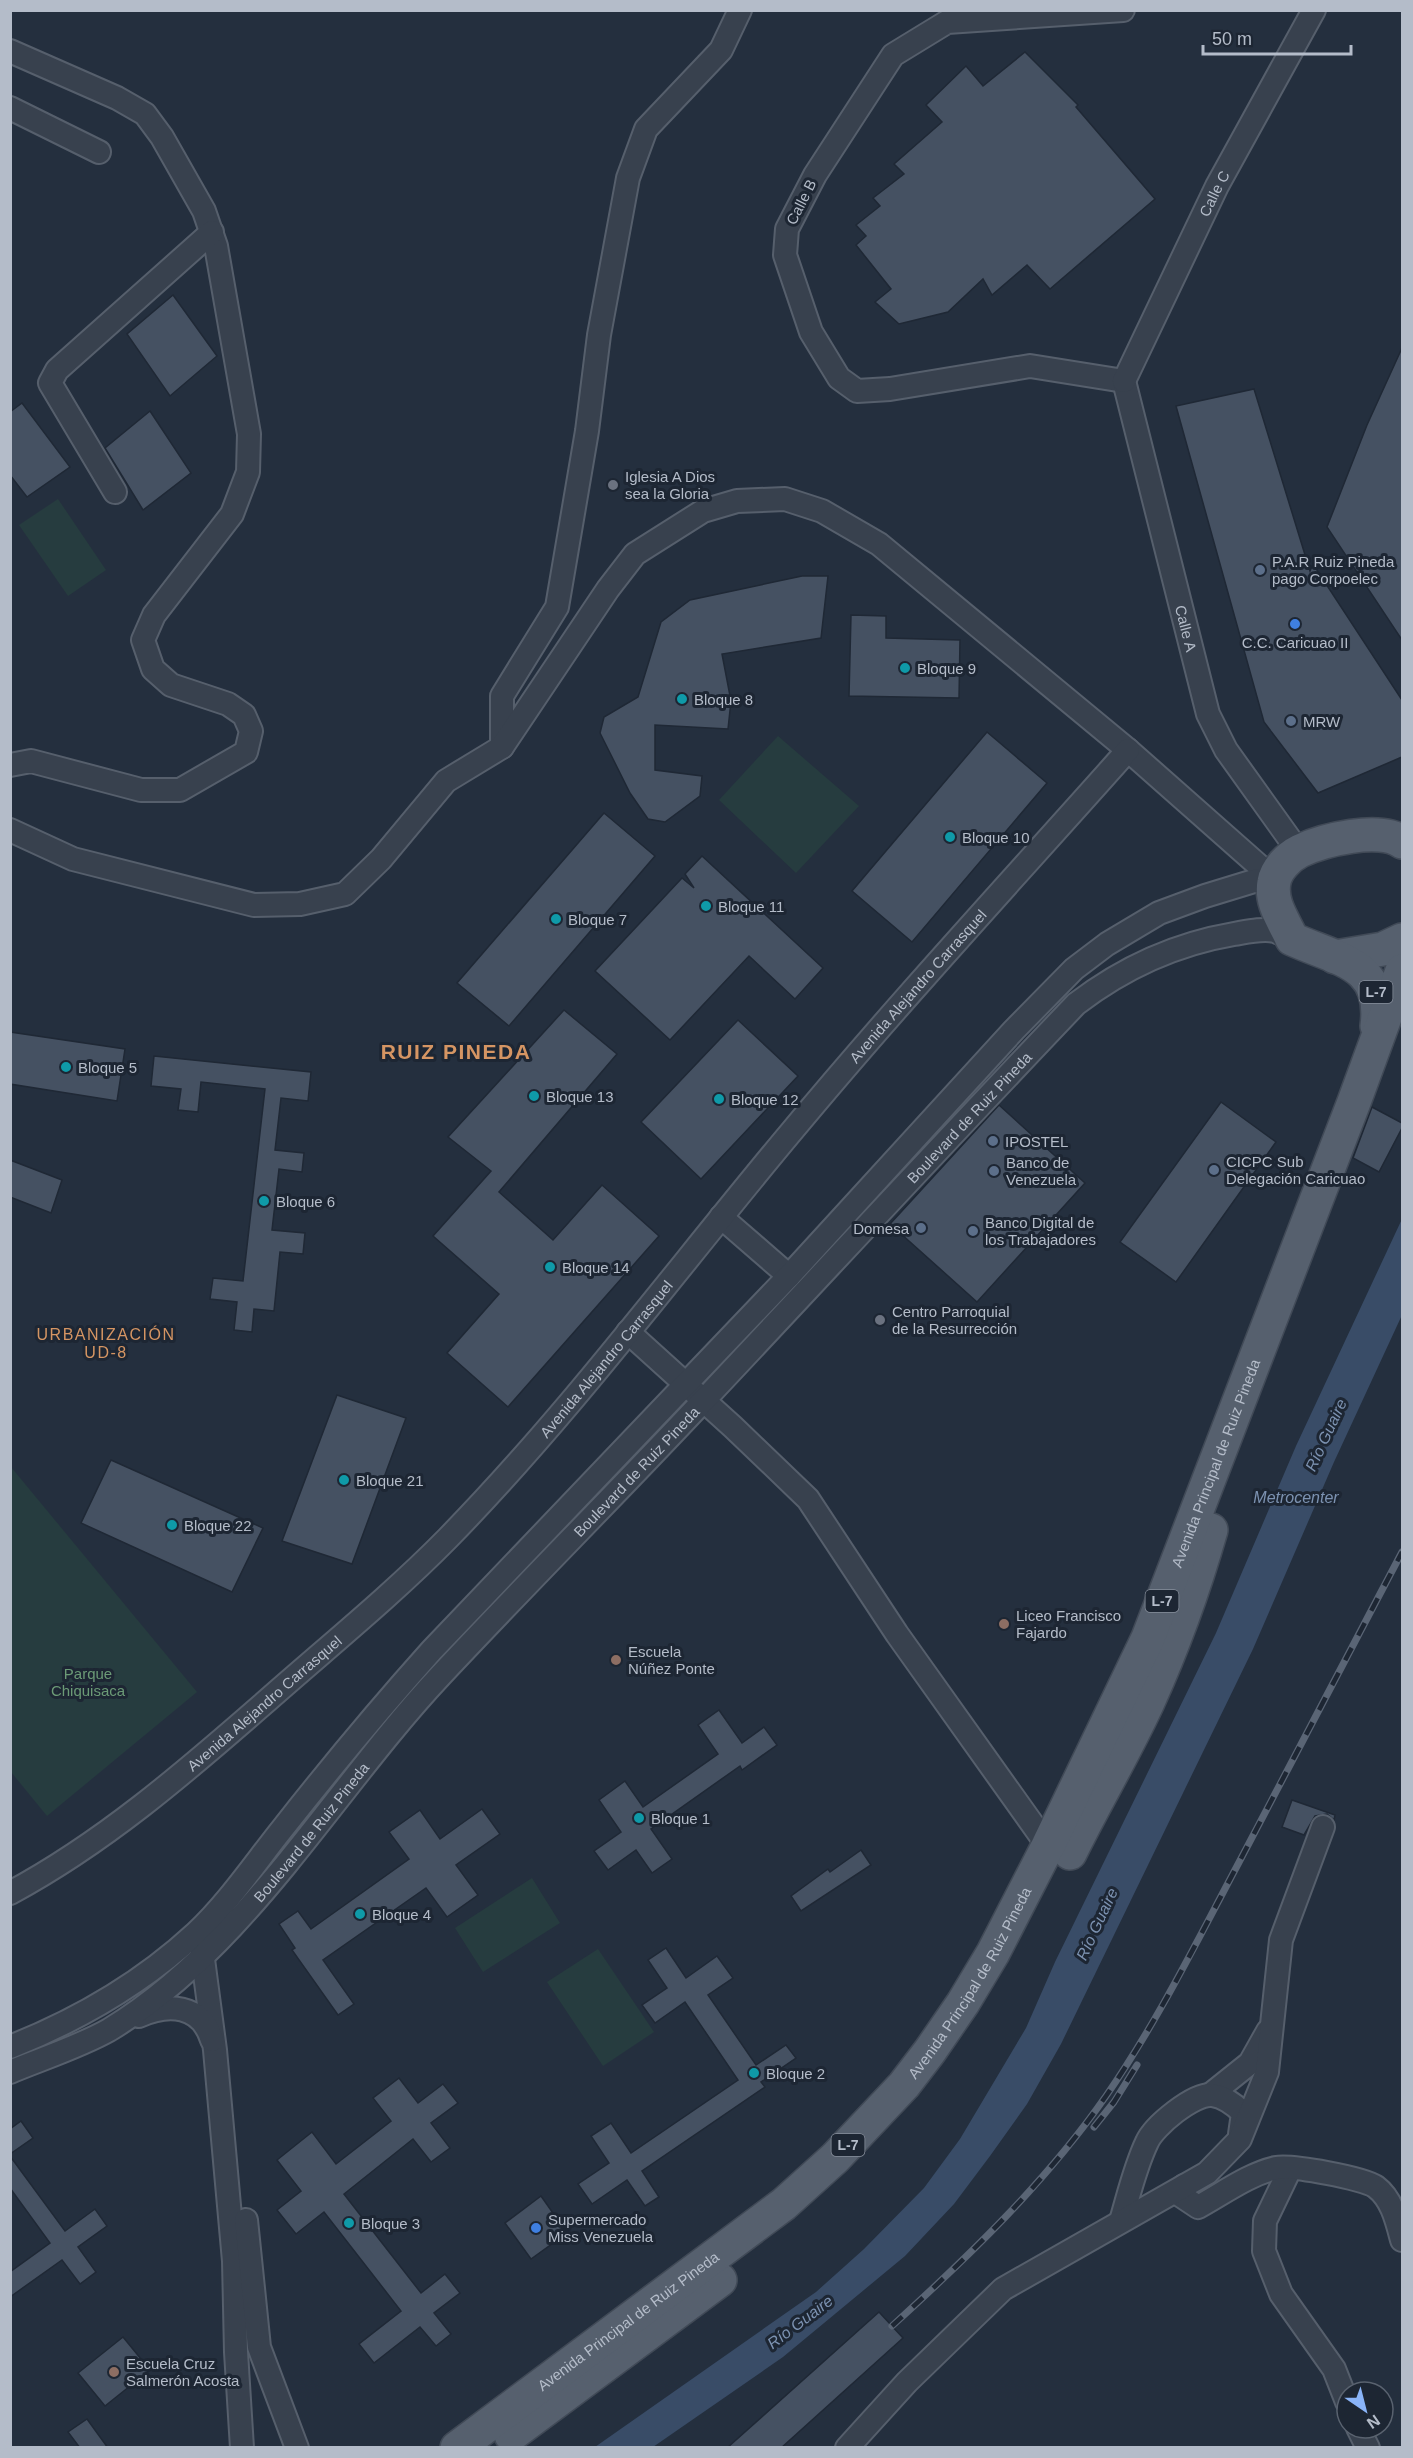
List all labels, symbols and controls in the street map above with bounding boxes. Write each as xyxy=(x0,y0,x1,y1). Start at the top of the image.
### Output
scale bar xyxy=(1203,18,1352,56)
text: 50 m xyxy=(1212,29,1252,49)
street label: Calle C xyxy=(1195,167,1233,219)
street label: Calle B xyxy=(782,177,820,227)
place label: Iglesia A Dios sea la Gloria xyxy=(625,468,715,502)
marker: Iglesia A Dios sea la Gloria xyxy=(606,478,620,492)
place label: P.A.R Ruiz Pineda pago Corpoelec xyxy=(1272,553,1395,587)
marker: P.A.R Ruiz Pineda pago Corpoelec xyxy=(1253,563,1267,577)
street label: Calle A xyxy=(1172,603,1200,653)
marker: C.C. Caricuao II xyxy=(1288,617,1302,631)
place label: C.C. Caricuao II xyxy=(1242,634,1348,651)
place label: Bloque 9 xyxy=(917,660,976,677)
marker: Bloque 9 xyxy=(898,661,912,675)
place label: Bloque 8 xyxy=(694,691,753,708)
marker: Bloque 8 xyxy=(675,692,689,706)
place label: MRW xyxy=(1303,713,1341,730)
marker: MRW xyxy=(1284,714,1298,728)
place label: Bloque 10 xyxy=(962,829,1030,846)
marker: Bloque 10 xyxy=(943,830,957,844)
place label: Bloque 11 xyxy=(718,898,784,915)
marker: Bloque 11 xyxy=(699,899,713,913)
street label: Avenida Alejandro Carrasquel xyxy=(845,906,989,1066)
place label: Bloque 7 xyxy=(568,911,627,928)
marker: Bloque 7 xyxy=(549,912,563,926)
road number: L-7 xyxy=(1360,981,1392,1003)
district label: RUIZ PINEDA xyxy=(381,1040,531,1063)
street label: Boulevard de Ruiz Pineda xyxy=(903,1048,1035,1186)
place label: Bloque 5 xyxy=(78,1059,137,1076)
marker: Bloque 5 xyxy=(59,1060,73,1074)
place label: Bloque 13 xyxy=(546,1088,614,1105)
marker: Bloque 13 xyxy=(527,1089,541,1103)
place label: Bloque 12 xyxy=(731,1091,799,1108)
marker: Bloque 12 xyxy=(712,1092,726,1106)
place label: IPOSTEL xyxy=(1005,1133,1068,1150)
marker: IPOSTEL xyxy=(986,1134,1000,1148)
place label: CICPC Sub Delegación Caricuao xyxy=(1226,1153,1365,1187)
place label: Banco de Venezuela xyxy=(1006,1154,1077,1188)
marker: CICPC Sub Delegación Caricuao xyxy=(1207,1163,1221,1177)
marker: Banco de Venezuela xyxy=(987,1164,1001,1178)
place label: Bloque 6 xyxy=(276,1193,335,1210)
marker: Bloque 6 xyxy=(257,1194,271,1208)
place label: Banco Digital de los Trabajadores xyxy=(985,1214,1096,1248)
place label: Domesa xyxy=(853,1220,910,1237)
marker: Domesa xyxy=(914,1221,928,1235)
marker: Banco Digital de los Trabajadores xyxy=(966,1224,980,1238)
place label: Bloque 14 xyxy=(562,1259,630,1276)
marker: Bloque 14 xyxy=(543,1260,557,1274)
street label: Avenida Alejandro Carrasquel xyxy=(536,1277,675,1441)
place label: Centro Parroquial de la Resurrección xyxy=(892,1303,1017,1337)
marker: Centro Parroquial de la Resurrección xyxy=(873,1313,887,1327)
district label: URBANIZACIÓN UD-8 xyxy=(37,1325,175,1361)
street label: Avenida Principal de Ruiz Pineda xyxy=(1168,1356,1263,1570)
water label: Río Guaire xyxy=(1302,1396,1350,1474)
street label: Boulevard de Ruiz Pineda xyxy=(570,1402,703,1540)
place label: Bloque 21 xyxy=(356,1472,424,1489)
marker: Bloque 21 xyxy=(337,1473,351,1487)
water label: Metrocenter xyxy=(1253,1489,1339,1506)
place label: Bloque 22 xyxy=(184,1517,252,1534)
marker: Bloque 22 xyxy=(165,1518,179,1532)
road number: L-7 xyxy=(1146,1590,1178,1612)
place label: Liceo Francisco Fajardo xyxy=(1016,1607,1121,1641)
marker: Liceo Francisco Fajardo xyxy=(997,1617,1011,1631)
street label: Avenida Alejandro Carrasquel xyxy=(184,1632,345,1774)
place label: Escuela Núñez Ponte xyxy=(628,1643,715,1677)
marker: Escuela Núñez Ponte xyxy=(609,1653,623,1667)
park label: Parque Chiquisaca xyxy=(51,1665,126,1699)
street label: Boulevard de Ruiz Pineda xyxy=(250,1759,372,1905)
place label: Bloque 1 xyxy=(651,1810,710,1827)
marker: Bloque 1 xyxy=(632,1811,646,1825)
street label: Avenida Principal de Ruiz Pineda xyxy=(904,1883,1034,2081)
water label: Río Guaire xyxy=(1073,1885,1121,1963)
place label: Bloque 4 xyxy=(372,1906,431,1923)
marker: Bloque 4 xyxy=(353,1907,367,1921)
place label: Bloque 2 xyxy=(766,2065,825,2082)
marker: Bloque 2 xyxy=(747,2066,761,2080)
road number: L-7 xyxy=(832,2134,864,2156)
place label: Supermercado Miss Venezuela xyxy=(548,2211,654,2245)
place label: Bloque 3 xyxy=(361,2215,420,2232)
marker: Bloque 3 xyxy=(342,2216,356,2230)
marker: Supermercado Miss Venezuela xyxy=(529,2221,543,2235)
street label: Avenida Principal de Ruiz Pineda xyxy=(534,2247,722,2394)
water label: Río Guaire xyxy=(764,2292,836,2352)
place label: Escuela Cruz Salmerón Acosta xyxy=(126,2355,240,2389)
marker: Escuela Cruz Salmerón Acosta xyxy=(107,2365,121,2379)
north arrow xyxy=(1335,2380,1395,2440)
text: N xyxy=(1364,2412,1383,2432)

